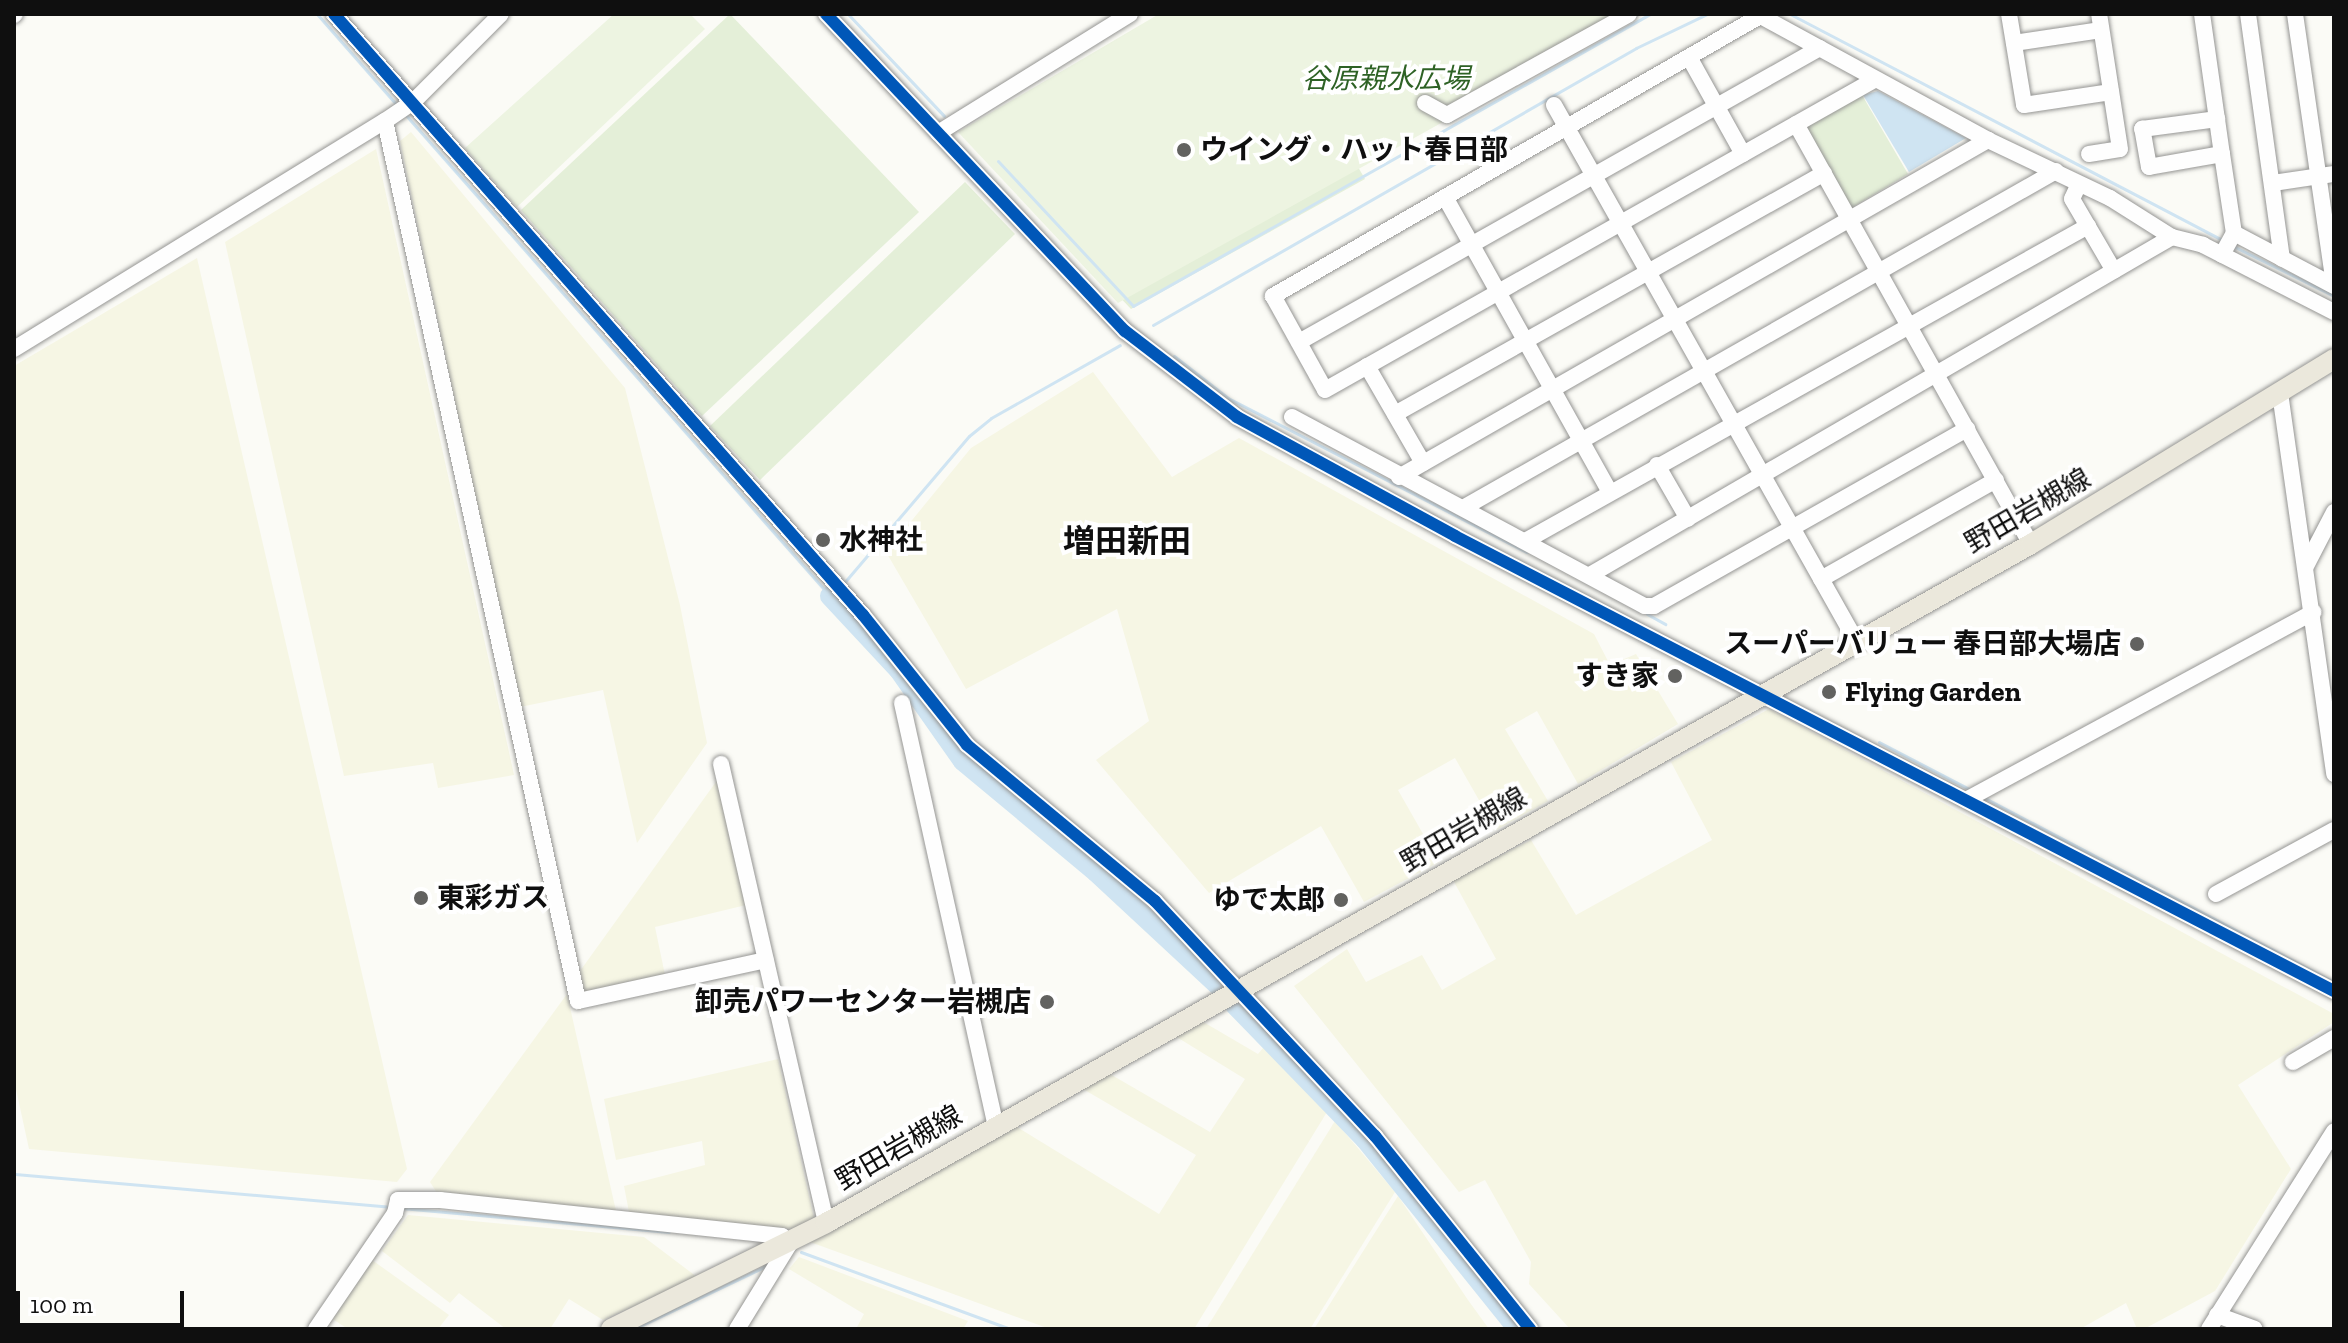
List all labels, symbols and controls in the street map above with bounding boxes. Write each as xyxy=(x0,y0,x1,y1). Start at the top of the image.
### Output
park label: 谷原親水広場 xyxy=(1302,62,1470,96)
place label: ウイング・ハット春日部 xyxy=(1200,133,1508,167)
marker: ウイング・ハット春日部 xyxy=(1175,141,1193,159)
street label: 野田岩槻線 xyxy=(1959,461,2097,561)
district label: 増田新田 xyxy=(1063,522,1191,560)
place label: 水神社 xyxy=(839,523,923,557)
marker: 水神社 xyxy=(814,531,832,549)
place label: スーパーバリュー 春日部大場店 xyxy=(1724,627,2121,661)
marker: スーパーバリュー 春日部大場店 xyxy=(2128,635,2146,653)
place label: すき家 xyxy=(1575,659,1659,693)
marker: すき家 xyxy=(1666,667,1684,685)
place label: Flying Garden xyxy=(1845,675,2021,709)
marker: Flying Garden xyxy=(1820,683,1838,701)
street label: 野田岩槻線 xyxy=(1395,780,1533,880)
place label: 東彩ガス xyxy=(437,881,549,915)
place label: ゆで太郎 xyxy=(1213,883,1325,917)
marker: 東彩ガス xyxy=(412,889,430,907)
marker: ゆで太郎 xyxy=(1332,891,1350,909)
place label: 卸売パワーセンター岩槻店 xyxy=(695,985,1031,1019)
marker: 卸売パワーセンター岩槻店 xyxy=(1038,993,1056,1011)
street label: 野田岩槻線 xyxy=(830,1098,968,1198)
scale bar xyxy=(20,1275,188,1325)
text: 100 m xyxy=(30,1290,93,1319)

